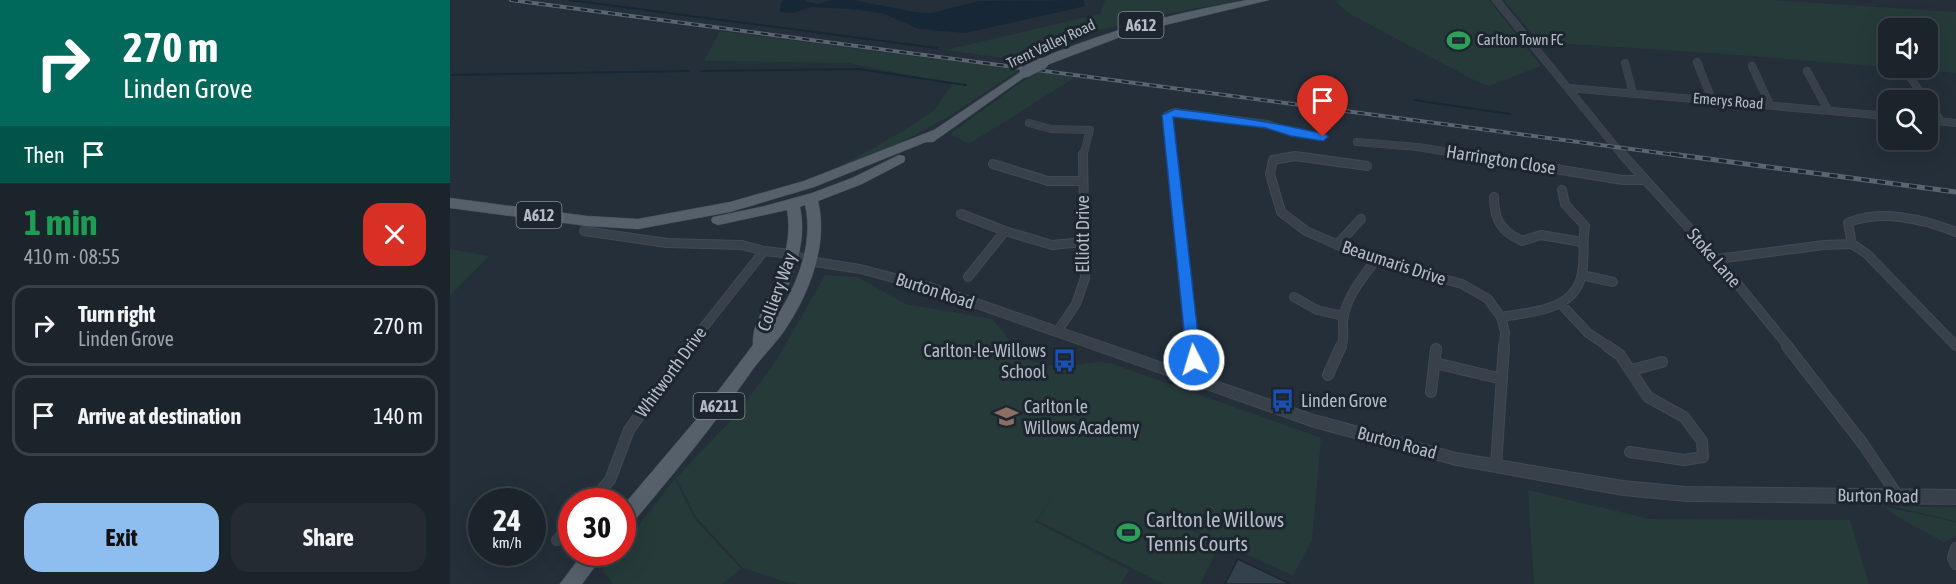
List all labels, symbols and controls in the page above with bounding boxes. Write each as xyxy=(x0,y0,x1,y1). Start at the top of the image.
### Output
road number: A612 xyxy=(1118,12,1164,38)
street label: Trent Valley Road xyxy=(1004,16,1098,71)
map controls xyxy=(1878,18,1938,150)
button: sound xyxy=(1878,18,1938,78)
text: 270 m xyxy=(123,23,218,71)
icon: right xyxy=(24,24,102,102)
sports icon: Carlton Town FC xyxy=(1446,27,1472,53)
place label: Carlton Town FC xyxy=(1477,31,1564,48)
text: Linden Grove xyxy=(123,73,252,104)
pin xyxy=(1297,75,1348,137)
icon: arrive xyxy=(1306,84,1339,117)
street label: Emerys Road xyxy=(1692,89,1764,112)
button: search xyxy=(1878,90,1938,150)
icon: arrive xyxy=(77,138,110,171)
street label: Harrington Close xyxy=(1445,140,1557,179)
text: Then xyxy=(24,142,65,168)
street label: Elliott Drive xyxy=(1072,195,1093,273)
text: 1 min xyxy=(24,201,98,243)
road number: A612 xyxy=(516,202,562,228)
button: close xyxy=(363,203,426,266)
street label: Stoke Lane xyxy=(1683,224,1746,292)
street label: Beaumaris Drive xyxy=(1339,236,1449,289)
text: 410 m · 08:55 xyxy=(24,245,120,268)
street label: Colliery Way xyxy=(753,250,800,334)
street label: Burton Road xyxy=(893,268,977,313)
text: Turn right xyxy=(78,301,155,327)
icon: right xyxy=(27,309,60,342)
text: 270 m xyxy=(373,313,423,339)
street label: Whitworth Drive xyxy=(631,322,710,421)
text: Linden Grove xyxy=(78,327,174,350)
position arrow xyxy=(1162,328,1226,392)
place label: Carlton-le-Willows School xyxy=(924,340,1046,382)
bus stop icon: Carlton-le-Willows School xyxy=(1051,348,1077,374)
bus stop icon: Linden Grove xyxy=(1270,388,1296,414)
place label: Linden Grove xyxy=(1301,390,1387,411)
road number: A6211 xyxy=(694,393,744,419)
place label: Carlton le Willows Academy xyxy=(1024,396,1139,438)
icon: arrive xyxy=(27,399,60,432)
text: Arrive at destination xyxy=(78,403,241,429)
text: 140 m xyxy=(373,403,423,429)
school or university icon: Carlton le Willows Academy xyxy=(993,404,1019,430)
street label: Burton Road xyxy=(1355,422,1439,463)
street label: Burton Road xyxy=(1837,484,1919,507)
speed limit sign: 30 xyxy=(558,488,636,566)
button: Exit xyxy=(24,503,219,572)
button: Share xyxy=(231,503,426,572)
text: 24 xyxy=(493,503,521,537)
place label: Carlton le Willows Tennis Courts xyxy=(1146,507,1284,555)
sports icon: Carlton le Willows Tennis Courts xyxy=(1115,519,1141,545)
text: km/h xyxy=(492,534,522,551)

